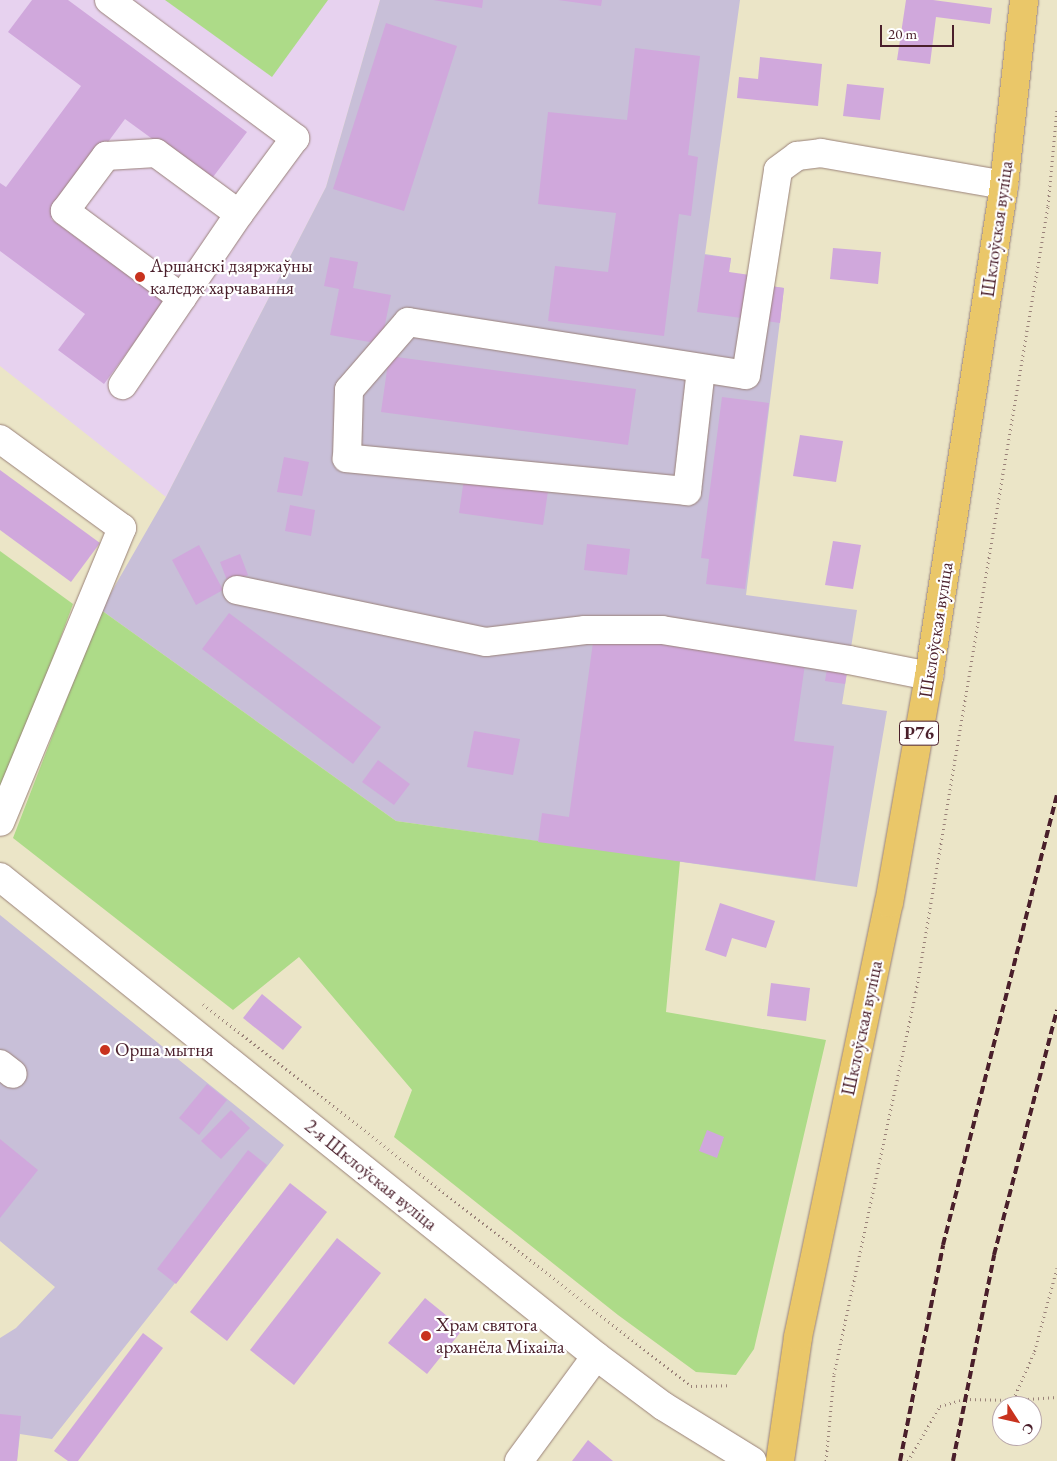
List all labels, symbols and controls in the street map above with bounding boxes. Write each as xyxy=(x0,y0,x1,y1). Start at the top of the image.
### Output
scale bar xyxy=(882,15,956,47)
text: 20 m xyxy=(888,24,917,43)
street label: Шклоўская вуліца xyxy=(976,159,1018,299)
place label: Аршанскі дзяржаўны каледж харчавання xyxy=(150,255,313,299)
marker: Аршанскі дзяржаўны каледж харчавання xyxy=(134,271,146,283)
street label: Шклоўская вуліца xyxy=(914,560,958,700)
road number: Р76 xyxy=(899,718,939,748)
street label: Шклоўская вуліца xyxy=(837,958,887,1098)
place label: Орша мытня xyxy=(115,1039,214,1061)
marker: Орша мытня xyxy=(99,1044,111,1056)
street label: 2-я Шклоўская вуліца xyxy=(300,1114,442,1236)
place label: Храм святога арханёла Міхаіла xyxy=(436,1314,565,1358)
marker: Храм святога арханёла Міхаіла xyxy=(420,1330,432,1342)
north arrow xyxy=(992,1396,1042,1446)
text: С xyxy=(1018,1420,1039,1438)

